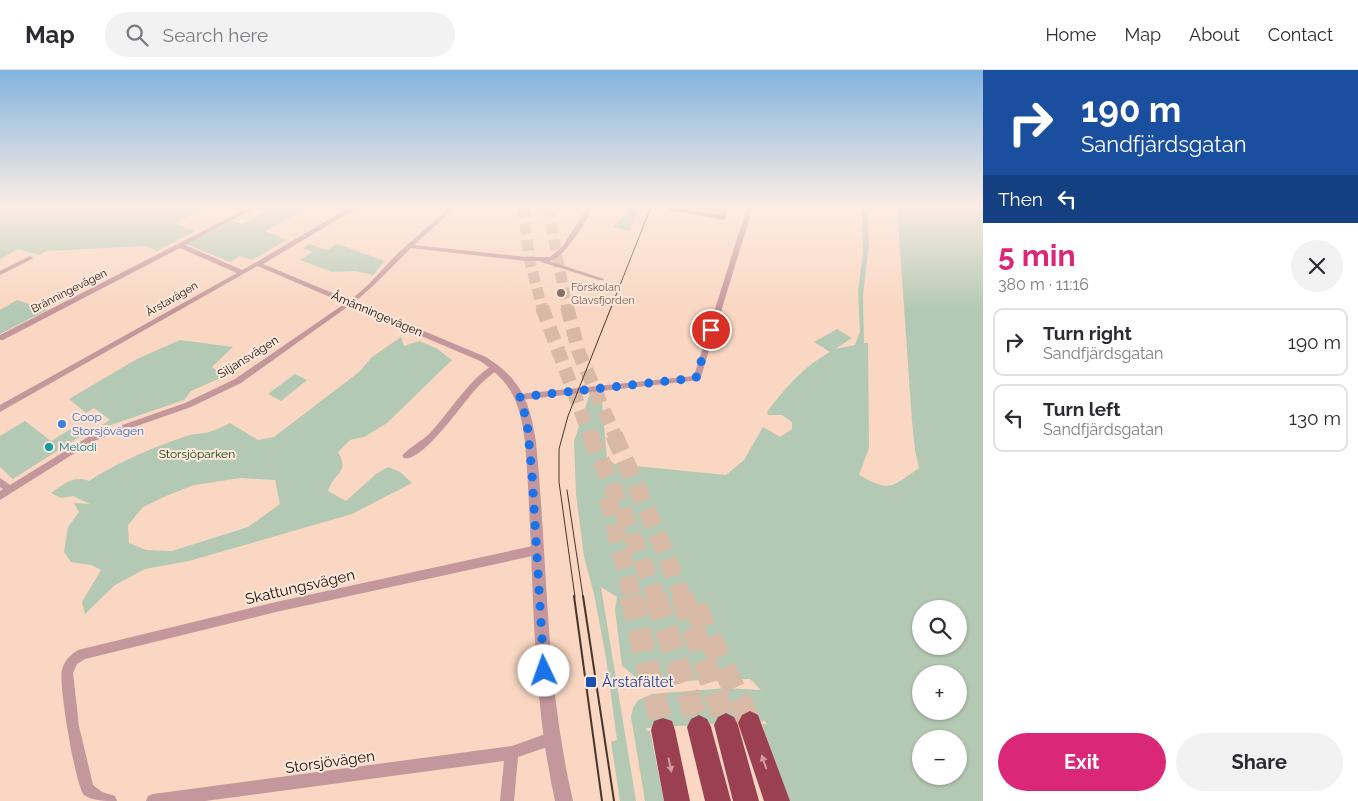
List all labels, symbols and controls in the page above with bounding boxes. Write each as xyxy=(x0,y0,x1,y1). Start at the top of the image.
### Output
search box xyxy=(105,12,455,57)
text: Map xyxy=(25,20,75,49)
icon: search xyxy=(123,21,151,49)
text: Search here xyxy=(163,24,268,46)
text: Home xyxy=(1045,24,1096,45)
text: Map xyxy=(1124,24,1161,45)
text: About xyxy=(1189,24,1240,45)
text: Contact xyxy=(1268,24,1333,45)
text: 190 m xyxy=(1081,89,1181,130)
icon: right xyxy=(998,90,1063,155)
text: Sandfjärdsgatan xyxy=(1081,131,1246,157)
icon: left xyxy=(1053,185,1081,213)
text: Then xyxy=(998,188,1043,210)
text: 5 min xyxy=(998,238,1076,273)
button: close xyxy=(1291,240,1343,292)
street label: Bränningevägen xyxy=(29,266,109,316)
text: 380 m · 11:16 xyxy=(998,275,1089,294)
street label: Årstavägen xyxy=(143,278,200,319)
place label: Förskolan Glavsfjorden xyxy=(571,281,635,307)
marker: Förskolan Glavsfjorden xyxy=(555,287,567,299)
street label: Åmänningevägen xyxy=(329,288,425,340)
pin xyxy=(690,309,732,351)
icon: arrive xyxy=(697,316,725,344)
text: Turn right xyxy=(1043,322,1132,344)
icon: right xyxy=(1000,328,1028,356)
text: 190 m xyxy=(1288,331,1341,353)
street label: Siljansvägen xyxy=(215,333,281,381)
text: Sandfjärdsgatan xyxy=(1043,344,1163,363)
text: Turn left xyxy=(1043,398,1120,420)
icon: left xyxy=(1000,404,1028,432)
text: 130 m xyxy=(1289,407,1341,429)
place label: Coop Storsjövägen xyxy=(72,410,144,438)
marker: Coop Storsjövägen xyxy=(56,418,68,430)
text: Sandfjärdsgatan xyxy=(1043,420,1163,439)
place label: Melodi xyxy=(59,440,97,454)
marker: Melodi xyxy=(43,441,55,453)
park label: Storsjöparken xyxy=(159,447,235,461)
street label: Skattungsvägen xyxy=(243,566,357,608)
map controls xyxy=(912,600,967,785)
button: search xyxy=(912,600,967,655)
position arrow xyxy=(517,644,569,696)
button: + xyxy=(912,665,967,720)
place label: Årstafältet xyxy=(602,673,674,691)
marker: Årstafältet xyxy=(584,675,598,689)
button: − xyxy=(912,730,967,785)
button: Exit xyxy=(998,733,1166,791)
button: Share xyxy=(1176,733,1343,791)
street label: Storsjövägen xyxy=(284,747,376,777)
one-way arrow xyxy=(759,754,767,769)
one-way arrow xyxy=(666,758,674,773)

